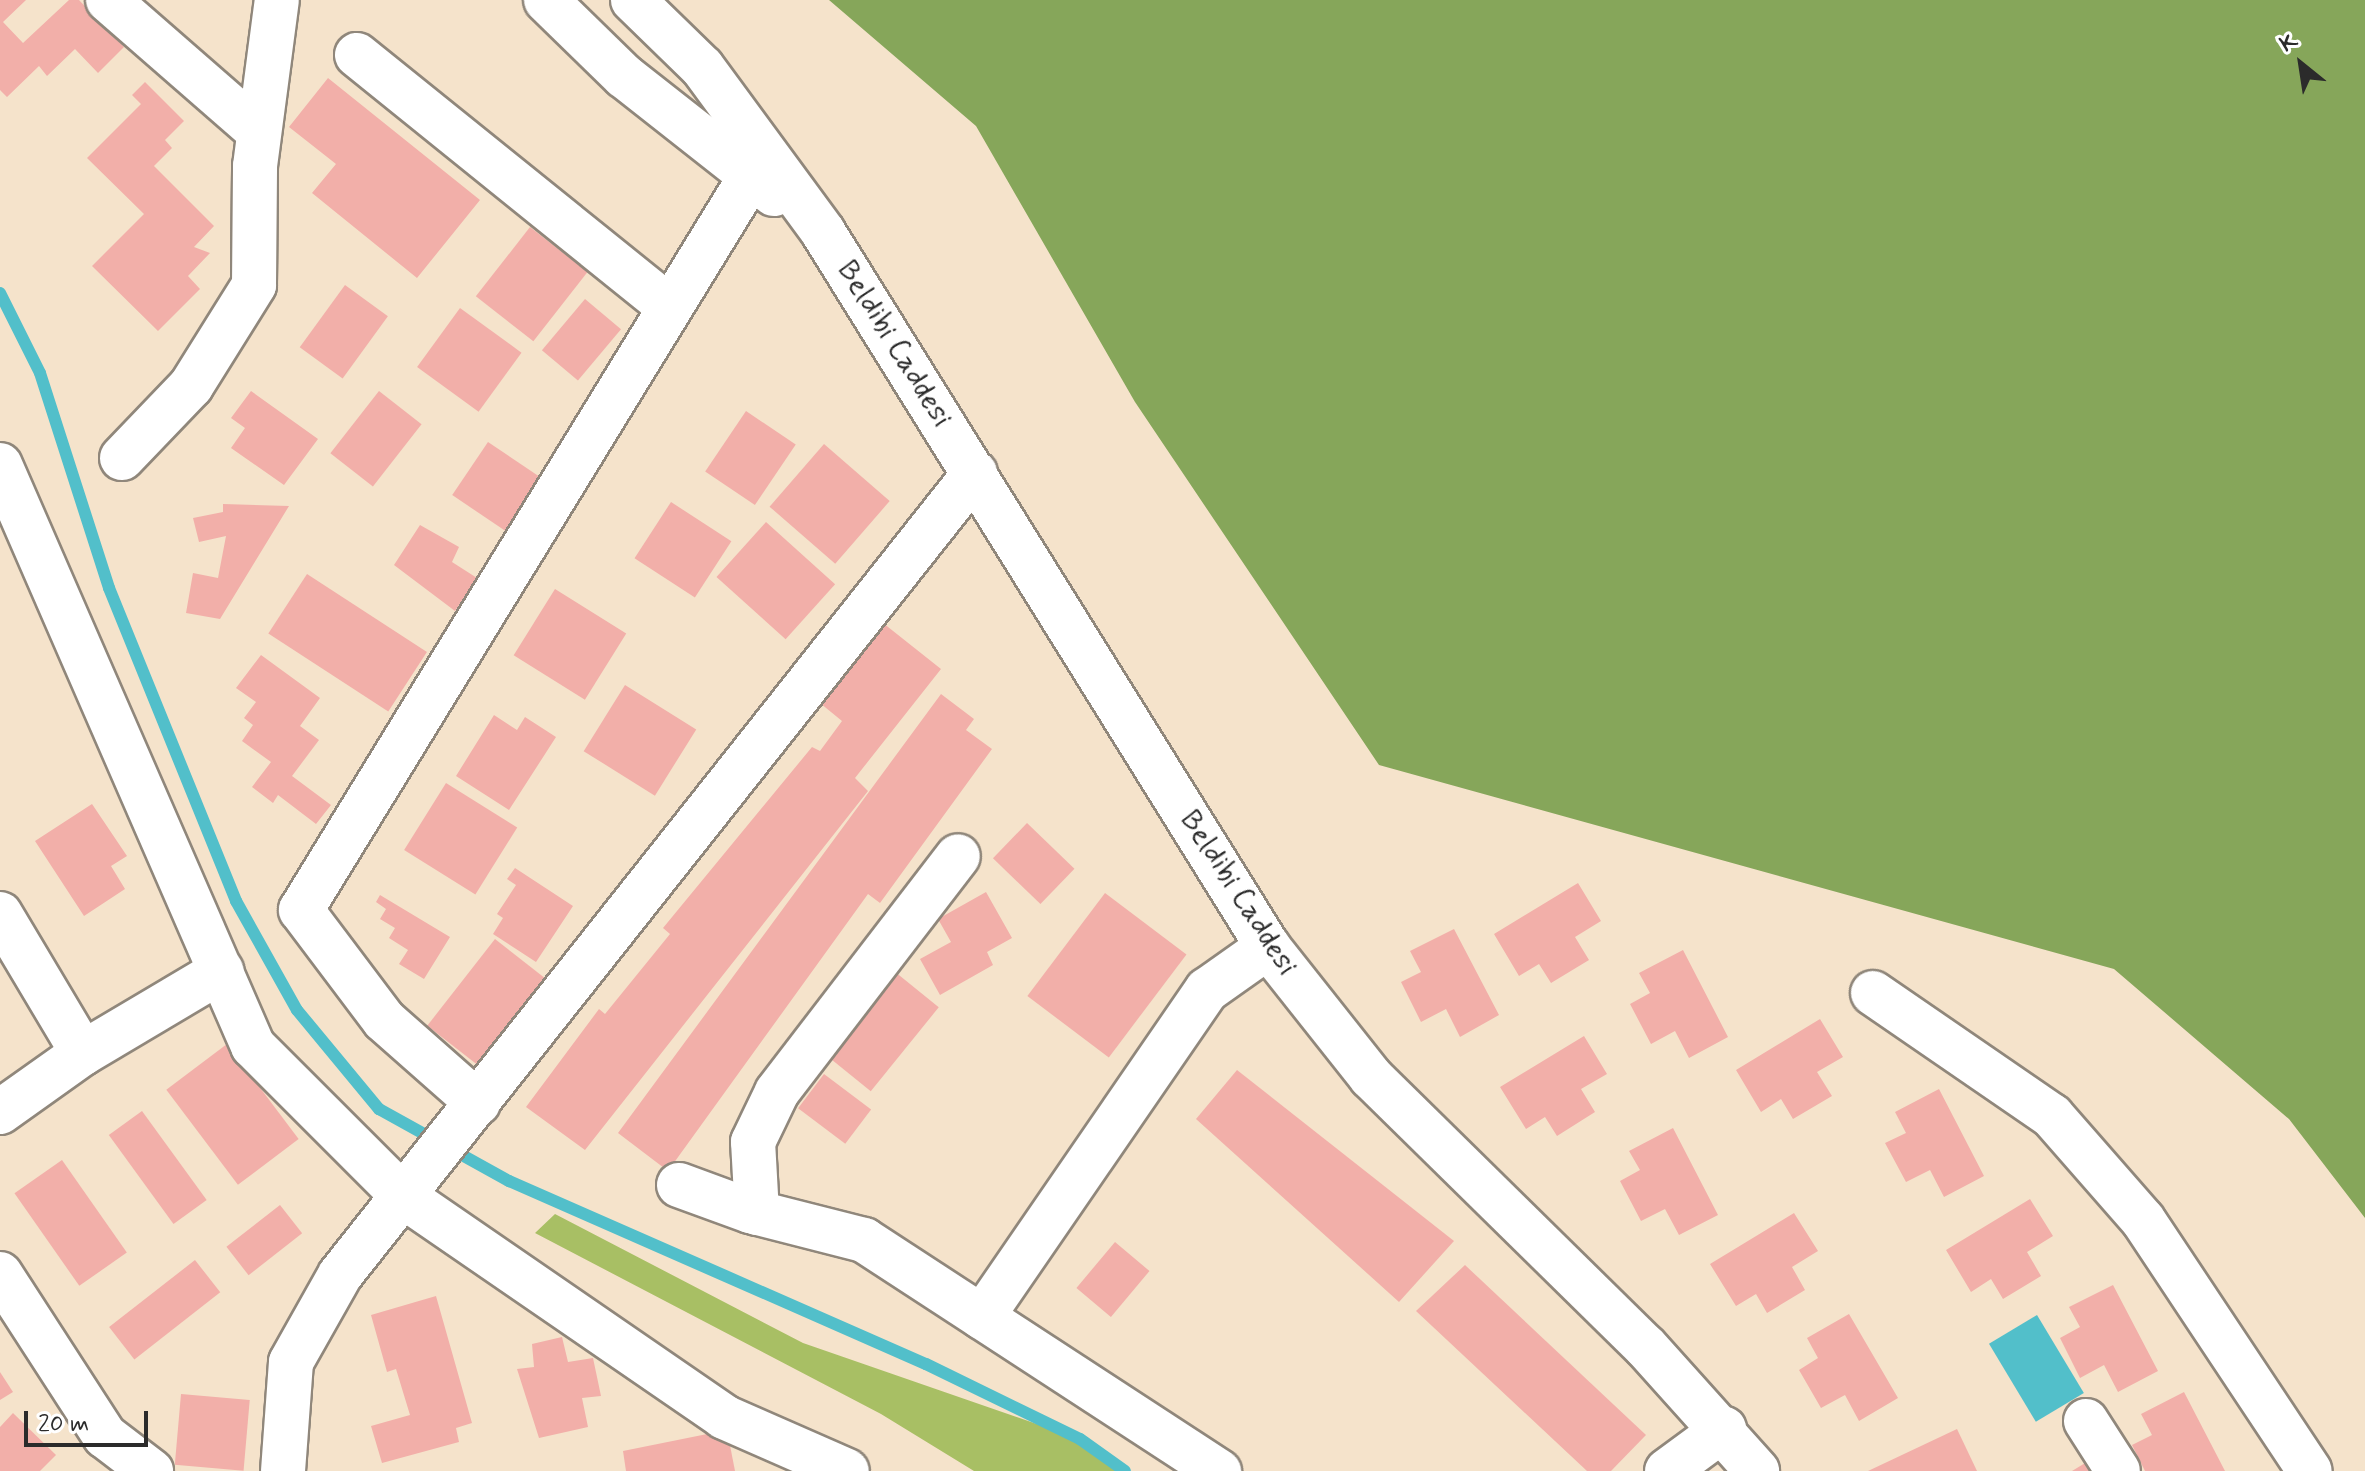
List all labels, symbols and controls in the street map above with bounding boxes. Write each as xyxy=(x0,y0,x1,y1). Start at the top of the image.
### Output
north arrow xyxy=(2261,24,2341,104)
text: K xyxy=(2275,27,2303,59)
street label: Beldibi Caddesi xyxy=(827,252,961,436)
street label: Beldibi Caddesi xyxy=(1170,801,1306,985)
scale bar xyxy=(28,1395,152,1445)
text: 20 m xyxy=(38,1409,89,1440)

